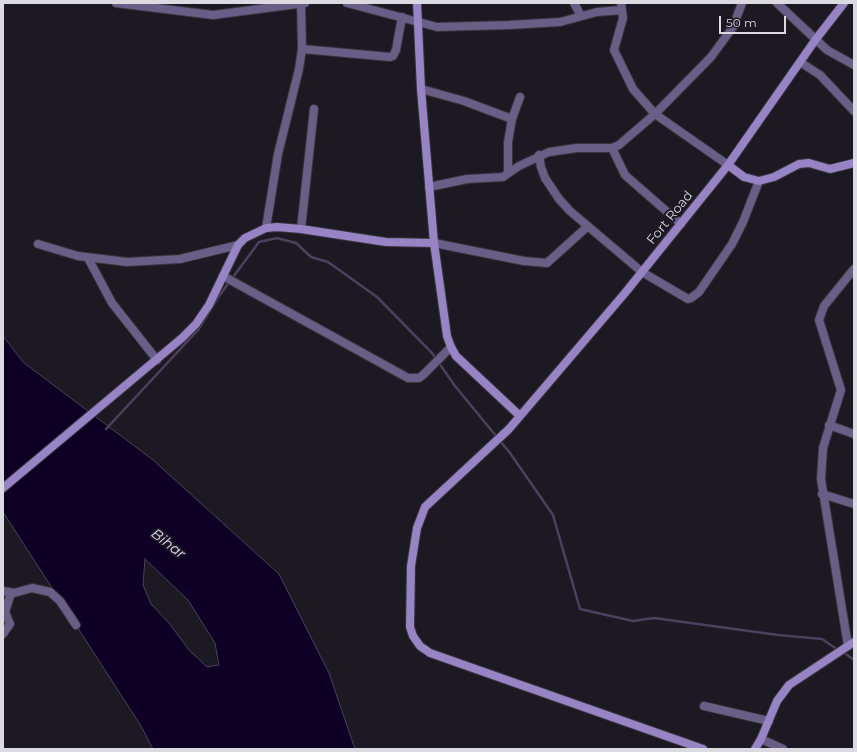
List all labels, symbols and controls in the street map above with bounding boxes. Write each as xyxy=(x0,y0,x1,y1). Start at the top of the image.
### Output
scale bar xyxy=(721,8,788,34)
text: 50 m xyxy=(726,15,757,30)
street label: Fort Road xyxy=(644,188,696,248)
water label: Bihar xyxy=(148,525,188,563)

